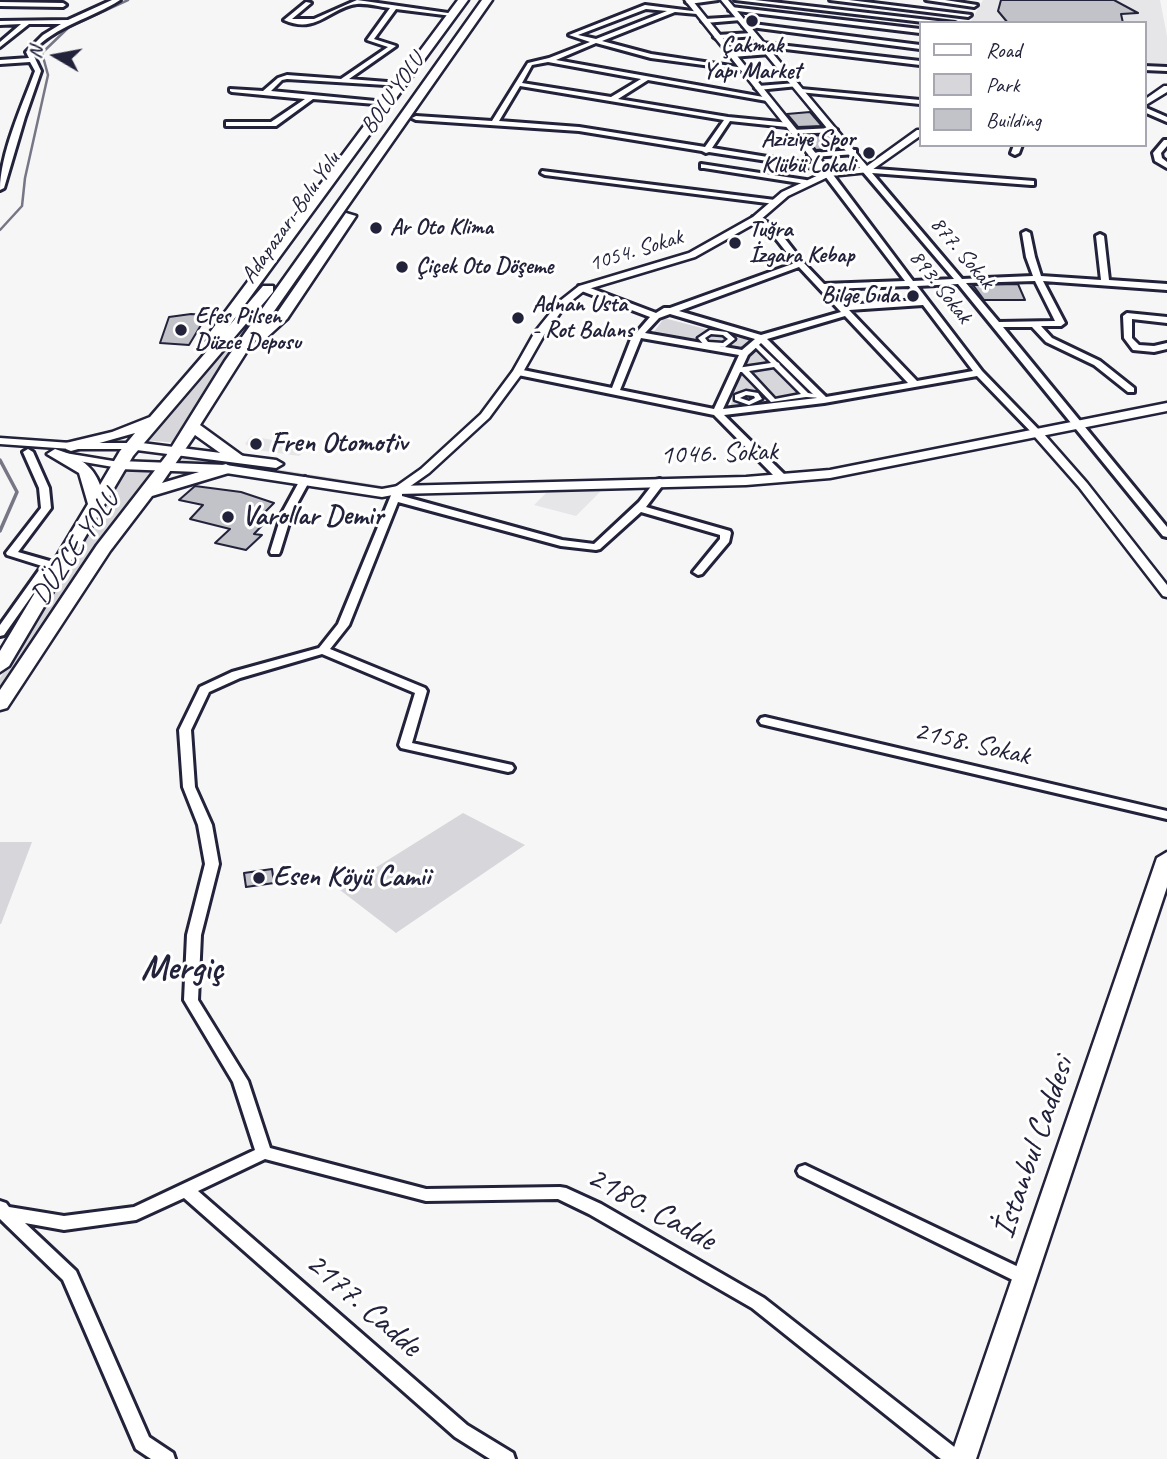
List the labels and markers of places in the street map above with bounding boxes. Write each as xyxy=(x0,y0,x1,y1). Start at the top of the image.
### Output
marker: Çakmak Yapı Market xyxy=(744,13,760,29)
place label: Çakmak Yapı Market xyxy=(703,32,801,86)
place label: Aziziye Spor Klübü Lokali xyxy=(761,126,855,180)
marker: Aziziye Spor Klübü Lokali xyxy=(861,145,877,161)
place label: Ar Oto Klima xyxy=(390,214,493,242)
place label: Tuğra İzgara Kebap xyxy=(749,216,854,270)
marker: Ar Oto Klima xyxy=(368,220,384,236)
marker: Tuğra İzgara Kebap xyxy=(727,235,743,251)
place label: Çiçek Oto Döşeme xyxy=(416,253,553,281)
marker: Çiçek Oto Döşeme xyxy=(394,259,410,275)
place label: Bilge Gıda xyxy=(821,282,899,310)
marker: Bilge Gıda xyxy=(905,288,921,304)
place label: Adnan Usta - Rot Balans xyxy=(532,291,633,345)
place label: Efes Pilsen Düzce Deposu xyxy=(195,303,301,357)
marker: Adnan Usta - Rot Balans xyxy=(510,310,526,326)
marker: Efes Pilsen Düzce Deposu xyxy=(173,322,189,338)
place label: Fren Otomotiv xyxy=(270,427,407,461)
marker: Fren Otomotiv xyxy=(248,436,264,452)
place label: Varollar Demir xyxy=(242,500,383,534)
marker: Varollar Demir xyxy=(220,509,236,525)
place label: Esen Köyü Camii xyxy=(273,861,430,895)
marker: Esen Köyü Camii xyxy=(251,870,267,886)

